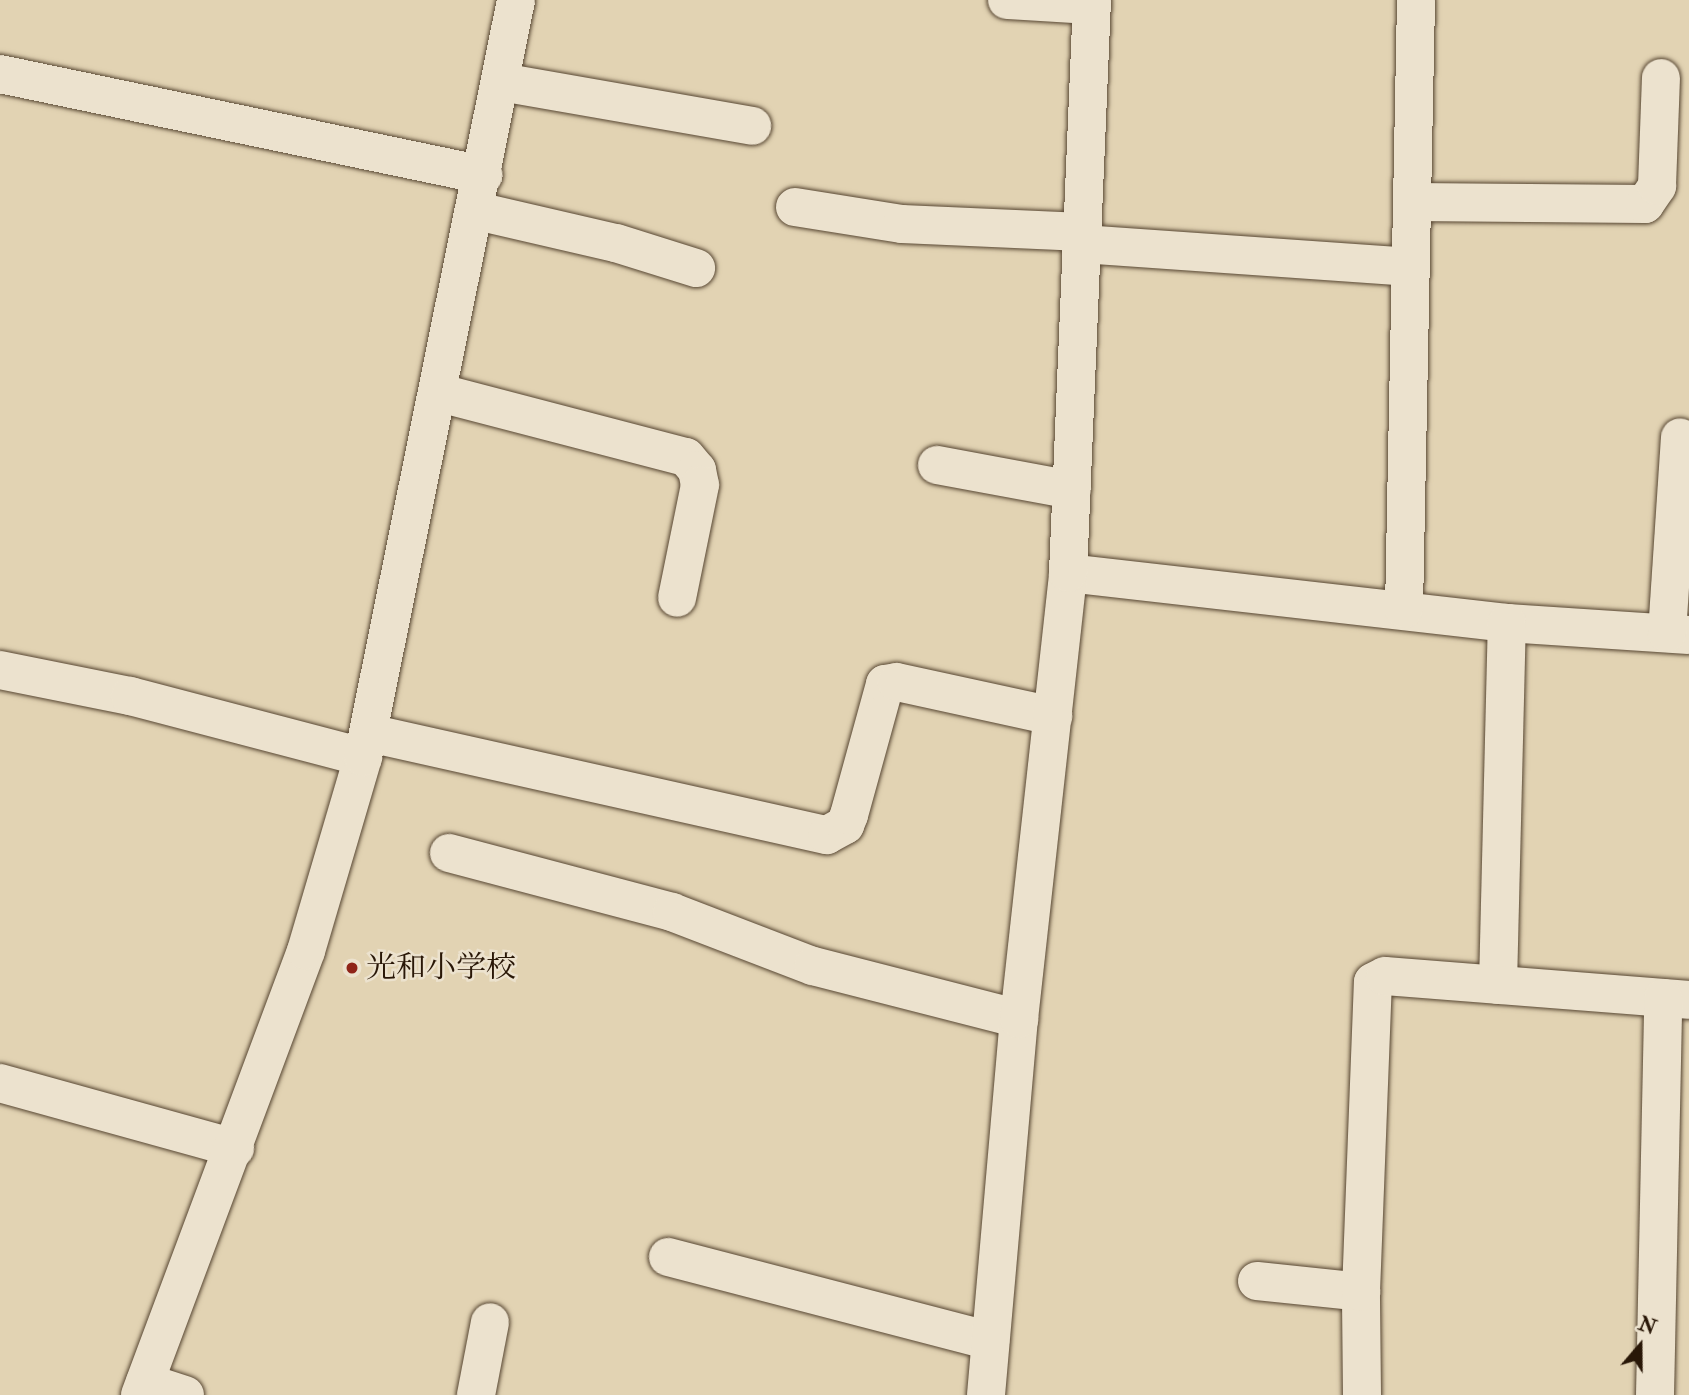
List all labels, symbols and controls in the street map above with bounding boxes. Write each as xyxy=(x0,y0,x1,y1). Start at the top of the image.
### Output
place label: 光和小学校 xyxy=(366,950,516,986)
marker: 光和小学校 xyxy=(344,960,360,976)
north arrow xyxy=(1605,1311,1675,1381)
text: N xyxy=(1635,1312,1659,1340)

